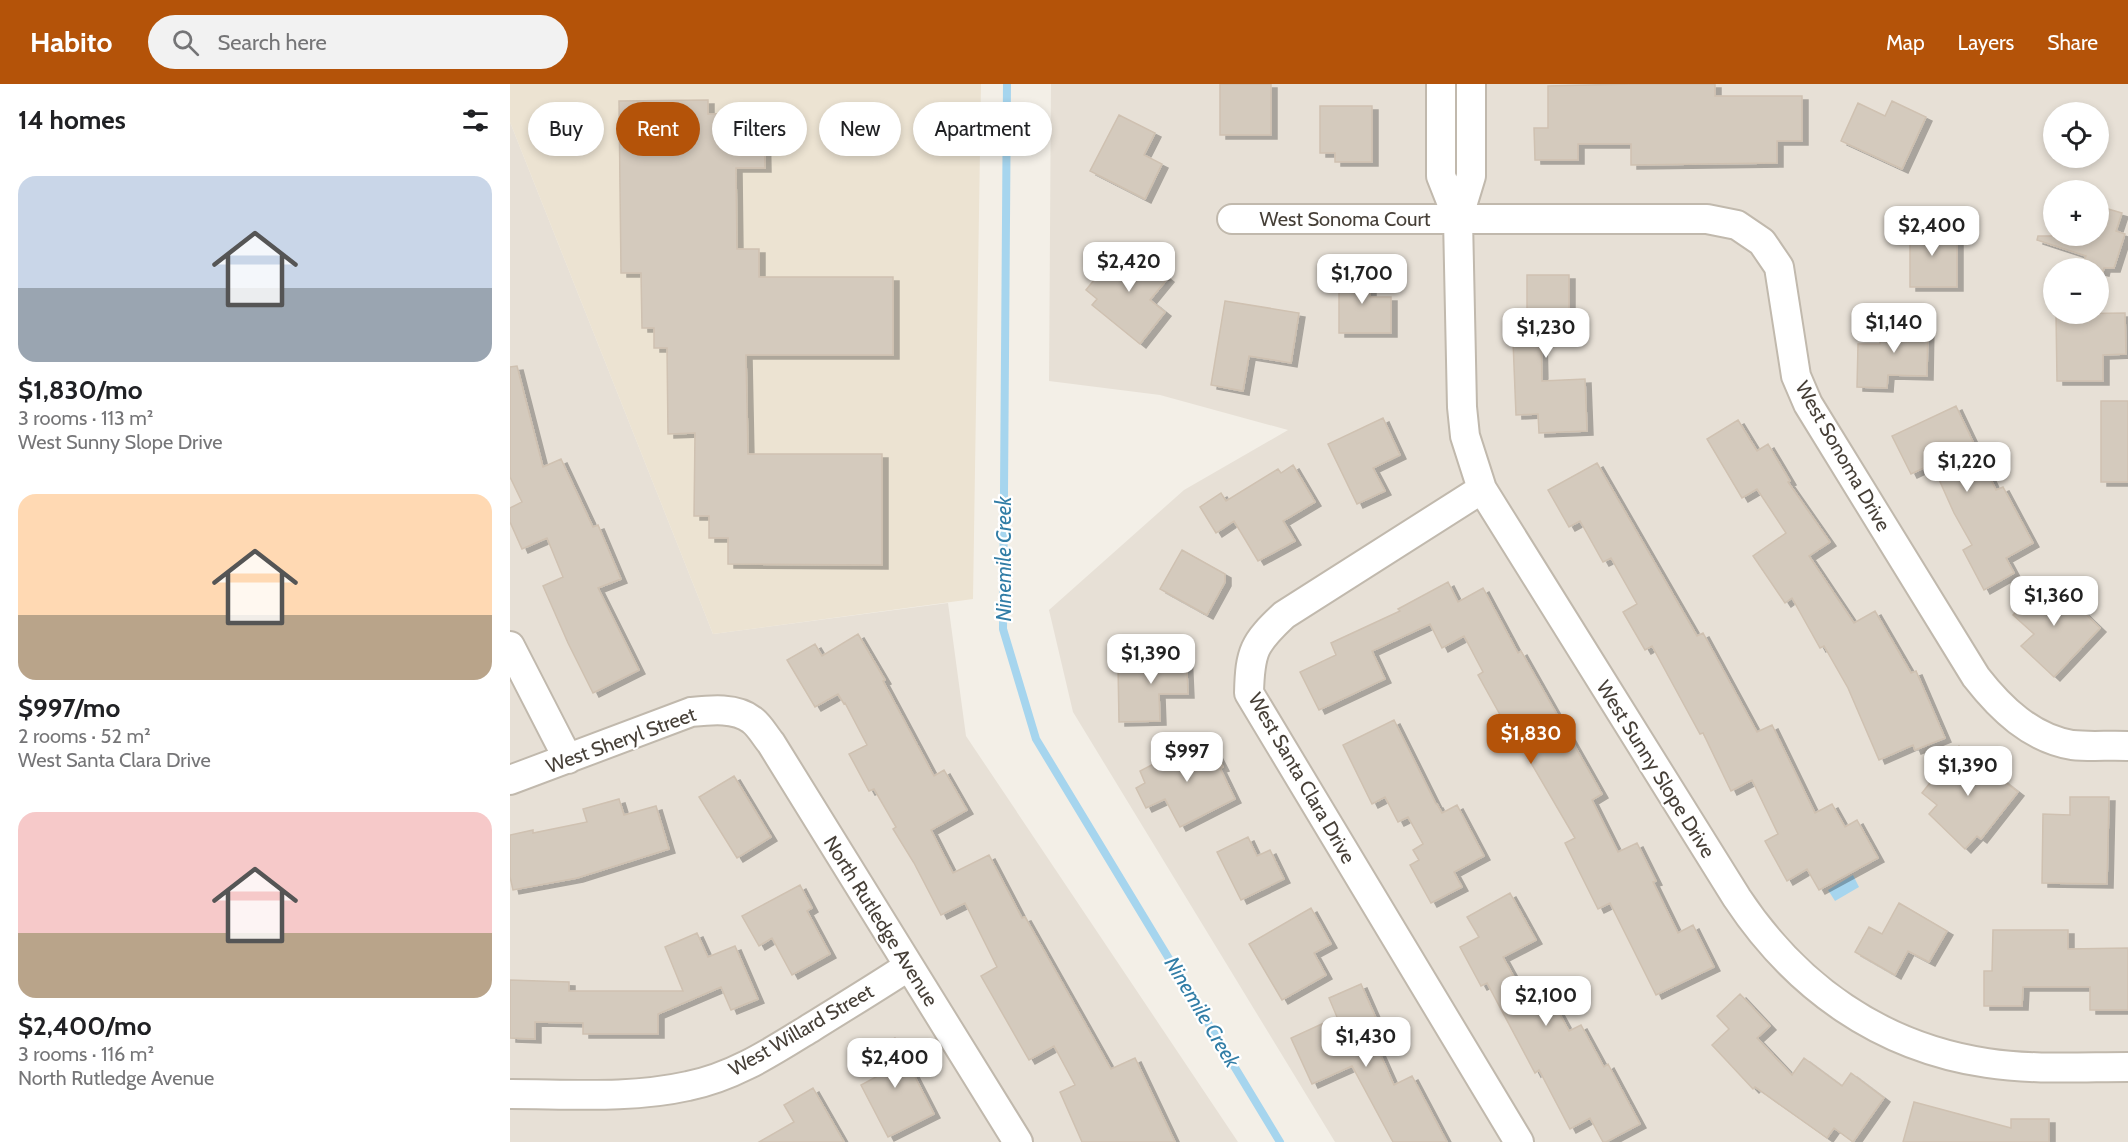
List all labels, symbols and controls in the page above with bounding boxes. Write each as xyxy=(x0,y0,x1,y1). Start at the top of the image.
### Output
search box xyxy=(148,15,568,69)
text: Habito xyxy=(30,25,112,59)
icon: search xyxy=(169,26,202,59)
text: Search here xyxy=(217,29,327,56)
text: Map xyxy=(1886,30,1925,55)
text: Layers xyxy=(1958,30,2014,55)
text: Share xyxy=(2047,30,2098,55)
chip: Buy xyxy=(528,102,604,156)
chip: Rent xyxy=(616,102,700,156)
chip: Filters xyxy=(712,102,807,156)
chip: New xyxy=(819,102,901,156)
chip: Apartment xyxy=(913,102,1052,156)
map controls xyxy=(2043,102,2109,324)
button: locate xyxy=(2043,102,2109,168)
text: 14 homes xyxy=(18,104,126,136)
icon: filters xyxy=(459,104,492,137)
button: + xyxy=(2043,180,2109,246)
pin: $2,400 xyxy=(1883,206,1981,257)
street label: West Sonoma Court xyxy=(1260,207,1431,231)
text: $2,400 xyxy=(1898,213,1966,237)
icon: home xyxy=(201,215,309,323)
pin: $2,420 xyxy=(1080,242,1178,293)
text: $2,420 xyxy=(1097,249,1161,273)
pin: $1,700 xyxy=(1313,254,1411,305)
button: − xyxy=(2043,258,2109,324)
text: $1,700 xyxy=(1331,261,1393,285)
pin: $1,140 xyxy=(1845,303,1943,354)
pin: $1,230 xyxy=(1497,308,1595,359)
text: $1,140 xyxy=(1865,310,1923,334)
text: $1,230 xyxy=(1516,315,1576,339)
text: $1,830/mo xyxy=(18,374,143,406)
street label: West Sonoma Drive xyxy=(1790,377,1896,535)
text: 3 rooms · 113 m² xyxy=(18,406,154,430)
text: West Sunny Slope Drive xyxy=(18,430,223,454)
pin: $1,220 xyxy=(1918,442,2016,493)
text: $1,220 xyxy=(1938,449,1996,473)
water label: Ninemile Creek xyxy=(991,496,1016,621)
icon: home xyxy=(201,533,309,641)
pin: $1,360 xyxy=(2005,576,2103,627)
text: $1,360 xyxy=(2024,583,2084,607)
pin: $1,390 xyxy=(1102,634,1200,685)
text: $1,390 xyxy=(1121,641,1181,665)
street label: West Sunny Slope Drive xyxy=(1592,676,1720,862)
street label: West Santa Clara Drive xyxy=(1243,689,1361,867)
text: $997/mo xyxy=(18,692,120,724)
street label: West Sheryl Street xyxy=(543,702,699,778)
pin: $1,830 xyxy=(1482,714,1580,765)
text: $1,830 xyxy=(1501,721,1561,745)
text: 2 rooms · 52 m² xyxy=(18,724,151,748)
pin: $997 xyxy=(1151,732,1223,783)
text: $997 xyxy=(1165,739,1209,763)
pin: $1,390 xyxy=(1919,746,2017,797)
text: West Santa Clara Drive xyxy=(18,748,211,772)
text: $1,390 xyxy=(1938,753,1998,777)
street label: North Rutledge Avenue xyxy=(819,831,943,1011)
icon: home xyxy=(201,851,309,959)
water label: Ninemile Creek xyxy=(1160,952,1246,1073)
pin: $2,100 xyxy=(1497,976,1595,1027)
street label: West Willard Street xyxy=(724,979,878,1081)
text: $2,100 xyxy=(1515,983,1577,1007)
text: $2,400/mo xyxy=(18,1010,151,1042)
pin: $1,430 xyxy=(1317,1017,1415,1068)
text: $1,430 xyxy=(1336,1024,1396,1048)
pin: $2,400 xyxy=(846,1038,944,1089)
text: 3 rooms · 116 m² xyxy=(18,1042,154,1066)
text: $2,400 xyxy=(861,1045,929,1069)
text: North Rutledge Avenue xyxy=(18,1066,214,1090)

